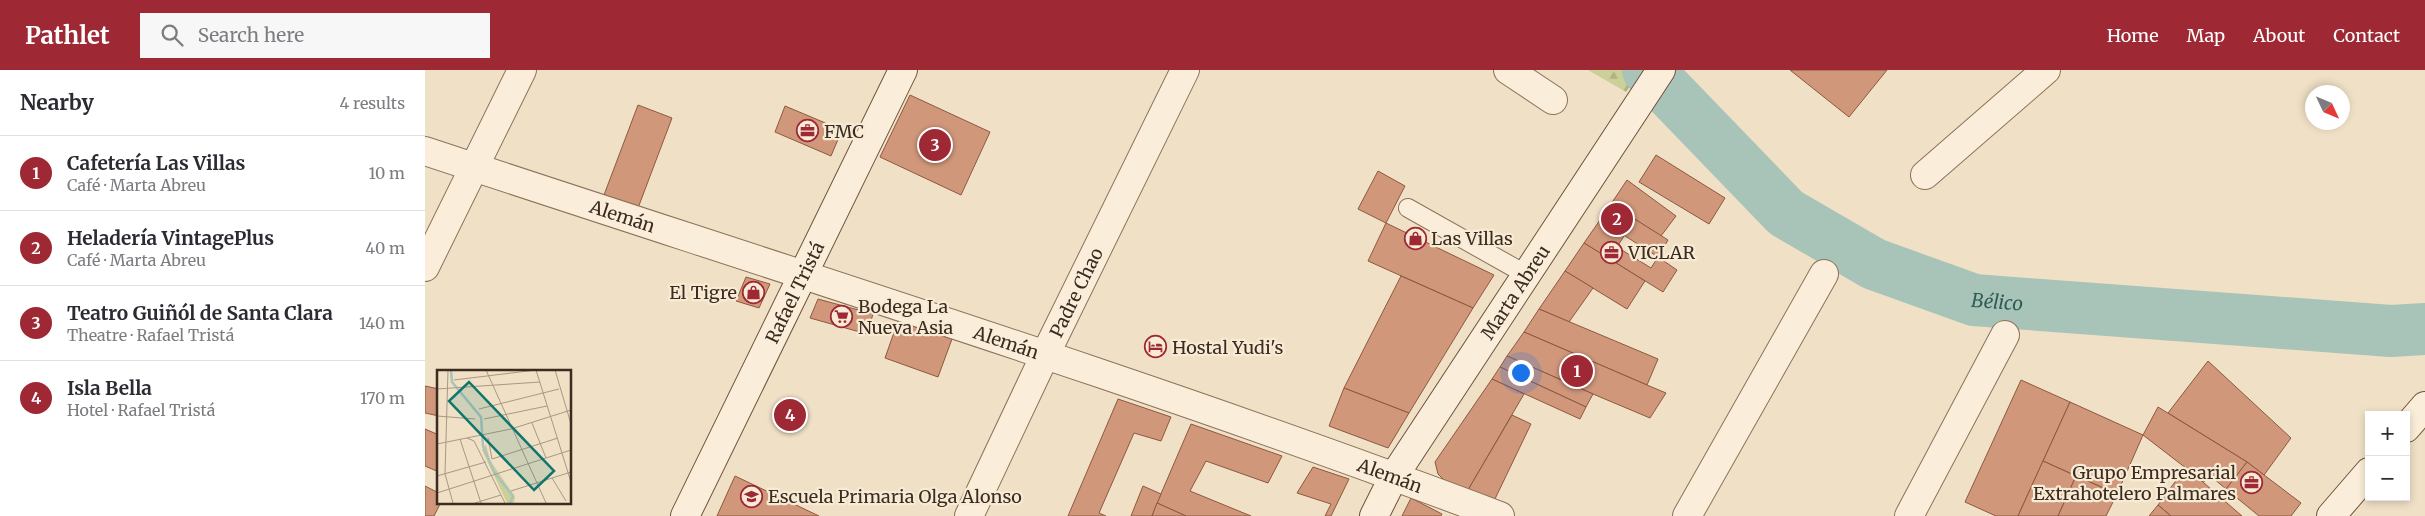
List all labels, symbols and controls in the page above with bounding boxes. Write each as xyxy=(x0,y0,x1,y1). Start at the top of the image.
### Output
search box xyxy=(140,13,490,58)
text: Pathlet xyxy=(25,20,110,51)
icon: search xyxy=(158,21,186,49)
text: Search here xyxy=(198,23,304,47)
text: Home xyxy=(2107,24,2159,47)
text: Map xyxy=(2187,24,2225,47)
text: About xyxy=(2253,24,2305,47)
text: Contact xyxy=(2333,24,2400,47)
north arrow xyxy=(2305,85,2350,130)
text: Nearby xyxy=(20,89,94,116)
text: 4 results xyxy=(339,93,405,113)
office icon: FMC xyxy=(796,119,820,143)
place label: FMC xyxy=(824,120,864,143)
pin: 3 xyxy=(919,126,951,164)
text: Cafetería Las Villas xyxy=(67,151,245,175)
text: 1 xyxy=(32,163,40,183)
text: 10 m xyxy=(368,163,405,183)
text: Café · Marta Abreu xyxy=(67,175,206,195)
street label: Alemán xyxy=(586,194,658,237)
pin: 2 xyxy=(1601,200,1633,238)
text: Heladería VintagePlus xyxy=(67,226,274,250)
shop icon: Las Villas xyxy=(1403,226,1427,250)
place label: Las Villas xyxy=(1431,227,1513,250)
street label: Rafael Tristá xyxy=(760,237,829,347)
text: 2 xyxy=(31,238,41,258)
text: 40 m xyxy=(365,238,405,258)
street label: Marta Abreu xyxy=(1476,240,1554,344)
office icon: VICLAR xyxy=(1600,240,1624,264)
place label: VICLAR xyxy=(1627,241,1696,264)
street label: Padre Chao xyxy=(1044,244,1108,341)
text: Café · Marta Abreu xyxy=(67,250,206,270)
shop icon: El Tigre xyxy=(741,280,765,304)
place label: El Tigre xyxy=(669,281,737,304)
water label: Bélico xyxy=(1970,288,2024,316)
place label: Bodega La Nueva Asia xyxy=(858,295,954,339)
text: Teatro Guiñól de Santa Clara xyxy=(67,301,333,325)
supermarket icon: Bodega La Nueva Asia xyxy=(830,304,854,328)
text: 3 xyxy=(31,313,41,333)
text: 140 m xyxy=(359,313,405,333)
street label: Alemán xyxy=(970,320,1042,364)
text: Theatre · Rafael Tristá xyxy=(67,325,234,345)
hotel icon: Hostal Yudi's xyxy=(1144,335,1168,359)
place label: Hostal Yudi's xyxy=(1172,336,1283,359)
pin: 1 xyxy=(1561,352,1593,390)
your location xyxy=(1508,360,1534,386)
inset map xyxy=(437,370,571,504)
text: Isla Bella xyxy=(67,376,152,400)
text: 4 xyxy=(31,388,41,408)
text: 170 m xyxy=(360,388,405,408)
pin: 4 xyxy=(774,396,806,434)
text: Hotel · Rafael Tristá xyxy=(67,400,215,420)
map controls xyxy=(2365,411,2410,501)
button: + xyxy=(2365,411,2410,456)
street label: Alemán xyxy=(1353,452,1426,498)
button: − xyxy=(2365,456,2410,501)
place label: Grupo Empresarial Extrahotelero Palmares xyxy=(2033,461,2236,505)
office icon: Grupo Empresarial Extrahotelero Palmares xyxy=(2240,470,2264,494)
school or university icon: Escuela Primaria Olga Alonso xyxy=(740,484,764,508)
place label: Escuela Primaria Olga Alonso xyxy=(768,485,1022,508)

